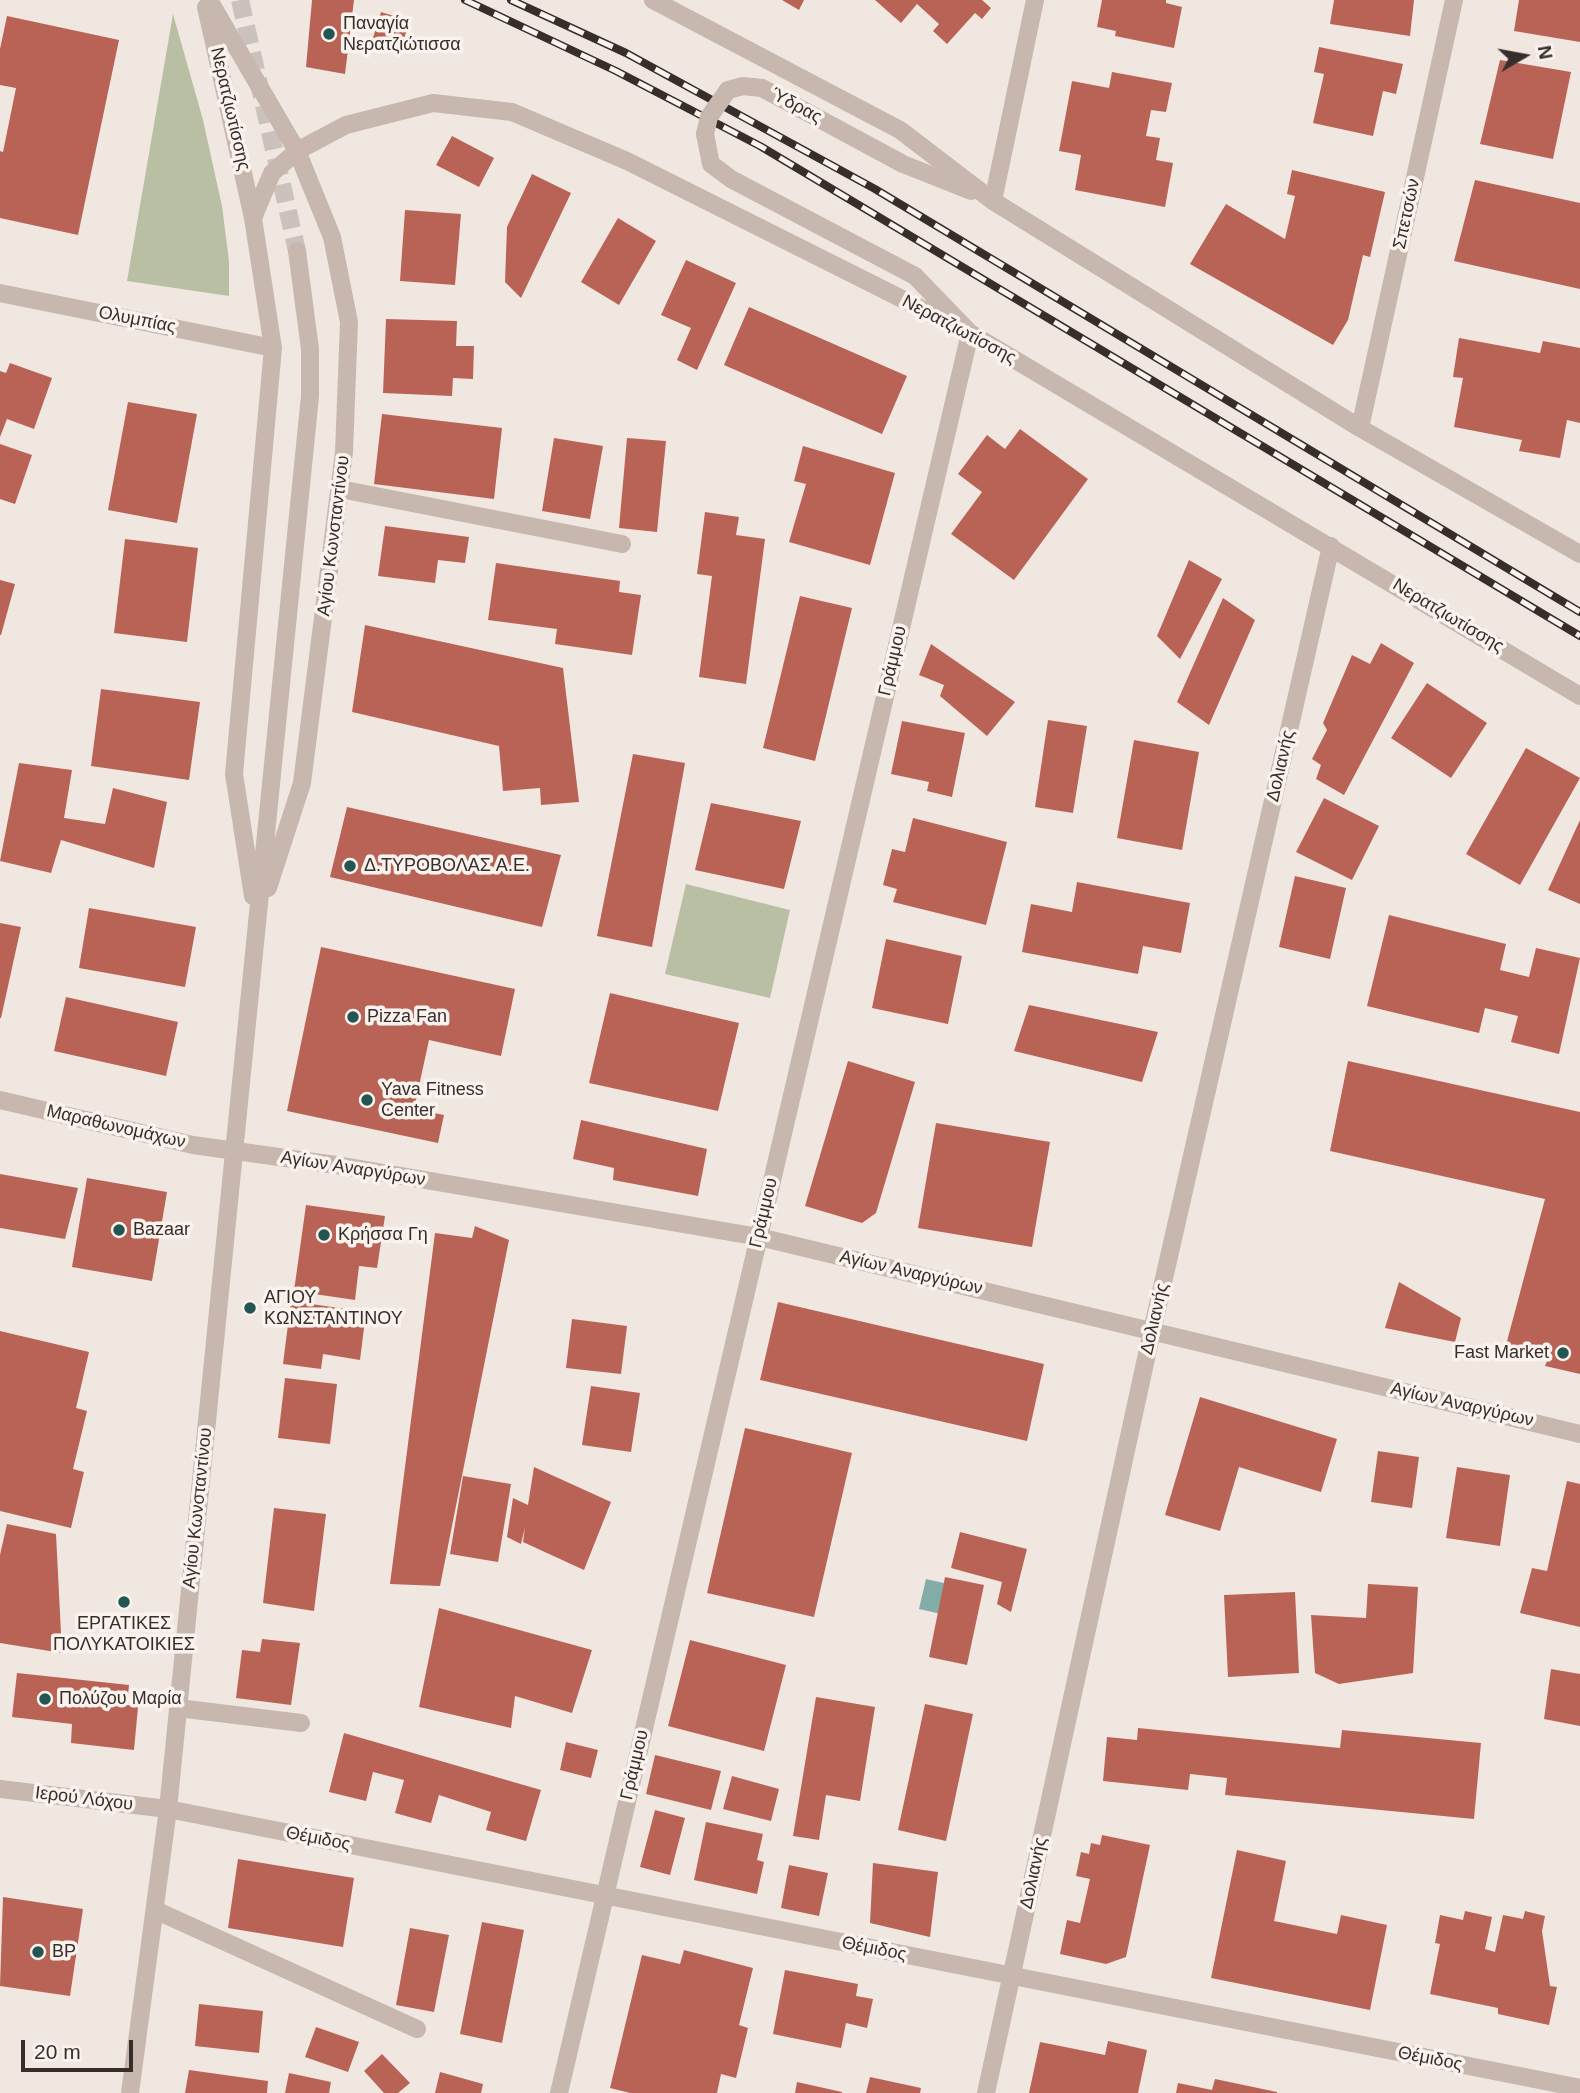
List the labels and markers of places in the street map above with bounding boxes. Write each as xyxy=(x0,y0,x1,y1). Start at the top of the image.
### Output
place label: Παναγία Νερατζιώτισσα xyxy=(343,13,461,56)
marker: Παναγία Νερατζιώτισσα xyxy=(321,26,337,42)
place label: Δ.ΤΥΡΟΒΟΛΑΣ Α.Ε. xyxy=(364,855,530,877)
marker: Δ.ΤΥΡΟΒΟΛΑΣ Α.Ε. xyxy=(342,858,358,874)
place label: Pizza Fan xyxy=(367,1006,447,1028)
marker: Pizza Fan xyxy=(345,1009,361,1025)
place label: Yava Fitness Center xyxy=(381,1079,484,1122)
marker: Yava Fitness Center xyxy=(359,1092,375,1108)
place label: Bazaar xyxy=(133,1219,190,1241)
marker: Bazaar xyxy=(111,1222,127,1238)
place label: Κρήσσα Γη xyxy=(338,1224,428,1246)
marker: Κρήσσα Γη xyxy=(316,1227,332,1243)
place label: ΑΓΙΟΥ ΚΩΝΣΤΑΝΤΙΝΟΥ xyxy=(264,1287,403,1330)
marker: ΑΓΙΟΥ ΚΩΝΣΤΑΝΤΙΝΟΥ xyxy=(242,1300,258,1316)
place label: Fast Market xyxy=(1454,1342,1549,1364)
marker: Fast Market xyxy=(1555,1345,1571,1361)
marker: ΕΡΓΑΤΙΚΕΣ ΠΟΛΥΚΑΤΟΙΚΙΕΣ xyxy=(116,1594,132,1610)
place label: ΕΡΓΑΤΙΚΕΣ ΠΟΛΥΚΑΤΟΙΚΙΕΣ xyxy=(53,1613,195,1656)
place label: Πολύζου Μαρία xyxy=(59,1688,182,1710)
marker: Πολύζου Μαρία xyxy=(37,1691,53,1707)
place label: BP xyxy=(52,1941,76,1963)
marker: BP xyxy=(30,1944,46,1960)

